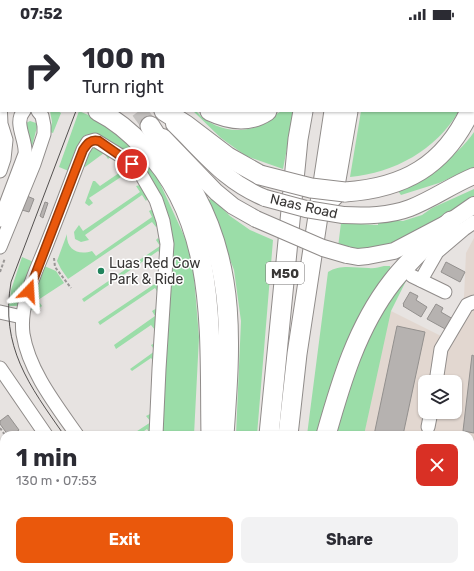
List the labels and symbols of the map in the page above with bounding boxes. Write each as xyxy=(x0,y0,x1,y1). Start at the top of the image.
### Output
pin xyxy=(115,147,149,181)
street label: Naas Road xyxy=(268,190,339,223)
place label: Luas Red Cow Park & Ride xyxy=(109,255,200,288)
road number: M50 xyxy=(266,262,304,284)
marker: Luas Red Cow Park & Ride xyxy=(96,266,106,276)
position arrow xyxy=(8,270,50,312)

